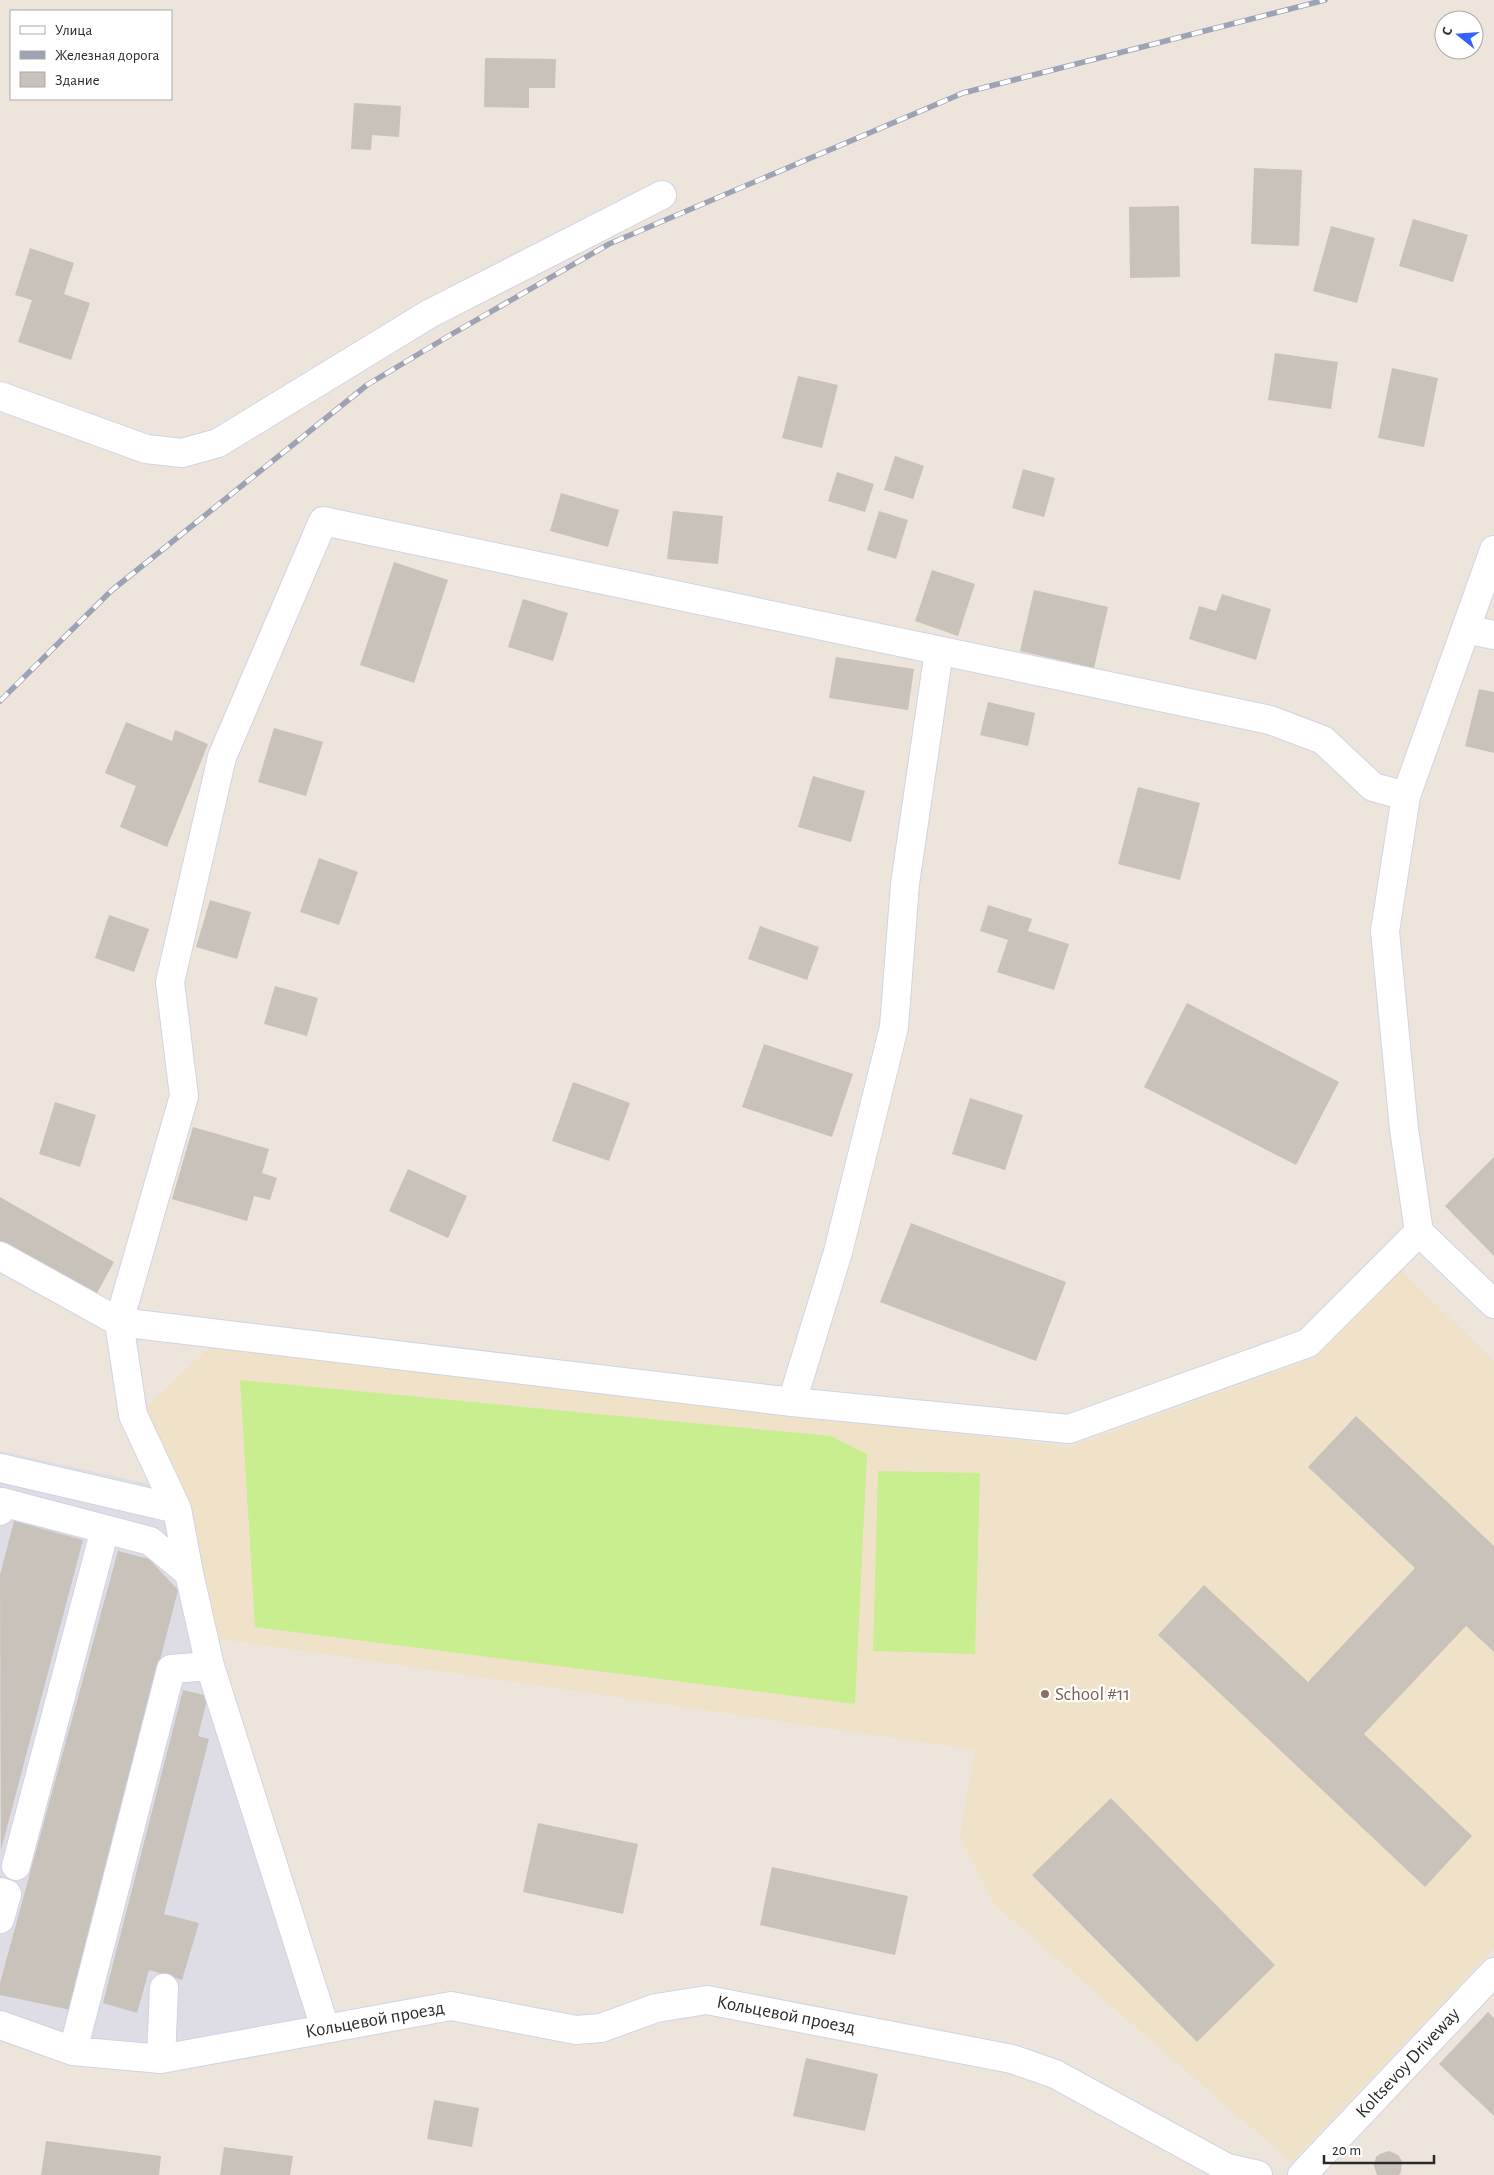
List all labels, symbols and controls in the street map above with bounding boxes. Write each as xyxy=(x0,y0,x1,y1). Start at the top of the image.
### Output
legend xyxy=(10,10,172,100)
north arrow xyxy=(1434,10,1484,60)
text: Улица xyxy=(55,23,92,38)
text: С xyxy=(1440,26,1455,37)
text: Железная дорога xyxy=(55,48,160,63)
text: Здание xyxy=(55,73,100,88)
place label: School #11 xyxy=(1055,1685,1130,1704)
marker: School #11 xyxy=(1039,1688,1051,1700)
street label: Кольцевой проезд xyxy=(715,1992,857,2038)
street label: Кольцевой проезд xyxy=(304,1998,446,2042)
street label: Koltsevoy Driveway xyxy=(1352,2004,1464,2122)
scale bar xyxy=(1324,2132,1434,2164)
text: 20 m xyxy=(1332,2143,1361,2158)

